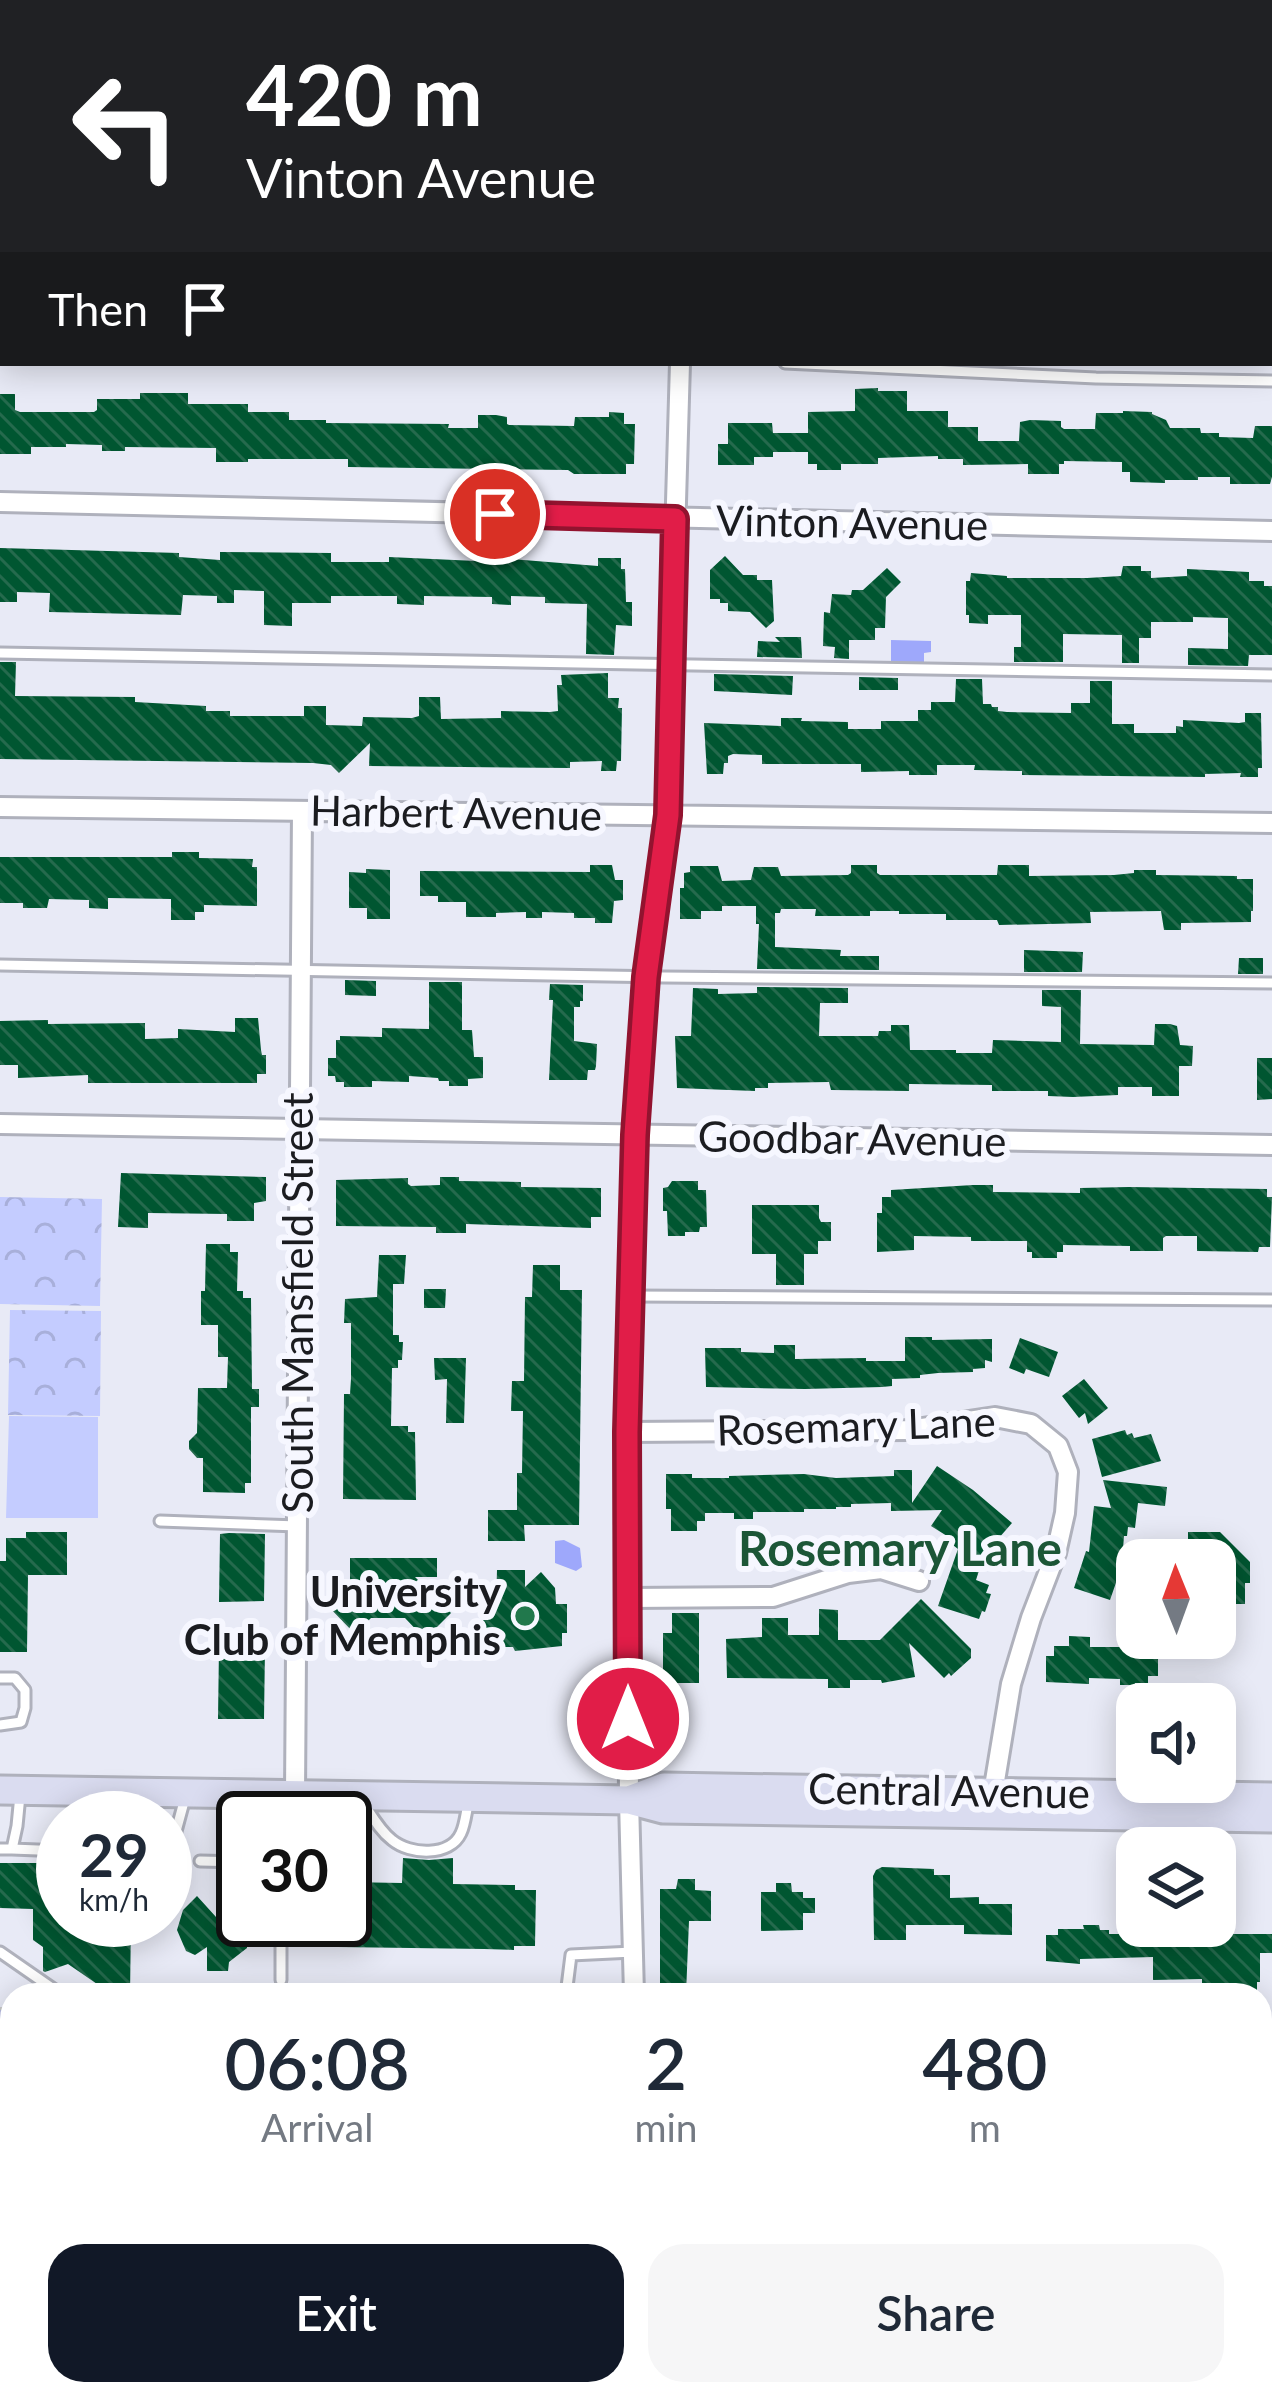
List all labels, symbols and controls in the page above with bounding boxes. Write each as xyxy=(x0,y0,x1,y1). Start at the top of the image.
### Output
text: 420 m xyxy=(246,43,483,144)
icon: left xyxy=(48,48,204,204)
text: Vinton Avenue xyxy=(246,145,596,210)
icon: arrive xyxy=(172,276,238,342)
text: Then xyxy=(48,282,148,336)
pin xyxy=(444,463,546,565)
icon: arrive xyxy=(462,481,528,547)
street label: Vinton Avenue xyxy=(715,495,989,549)
street label: Harbert Avenue xyxy=(310,784,602,840)
street label: South Mansfield Street xyxy=(272,1093,322,1514)
street label: Goodbar Avenue xyxy=(697,1110,1007,1166)
street label: Rosemary Lane xyxy=(716,1395,996,1455)
district label: Rosemary Lane xyxy=(738,1519,1062,1576)
north arrow xyxy=(1116,1539,1236,1659)
map controls xyxy=(1116,1539,1236,1947)
place label: University Club of Memphis xyxy=(184,1566,502,1664)
marker: University Club of Memphis xyxy=(512,1603,538,1629)
position arrow xyxy=(565,1656,691,1782)
button: sound xyxy=(1116,1683,1236,1803)
street label: Central Avenue xyxy=(808,1763,1091,1817)
speed limit sign: 30 xyxy=(216,1791,372,1947)
text: 29 xyxy=(79,1818,149,1890)
button: layers xyxy=(1116,1827,1236,1947)
text: km/h xyxy=(79,1881,149,1917)
text: 06:08 xyxy=(225,2019,410,2105)
text: 2 xyxy=(645,2019,687,2105)
text: 480 xyxy=(922,2019,1047,2105)
text: Arrival xyxy=(261,2104,373,2150)
text: min xyxy=(634,2104,698,2150)
text: m xyxy=(969,2104,1001,2150)
button: Exit xyxy=(48,2244,624,2382)
button: Share xyxy=(648,2244,1224,2382)

